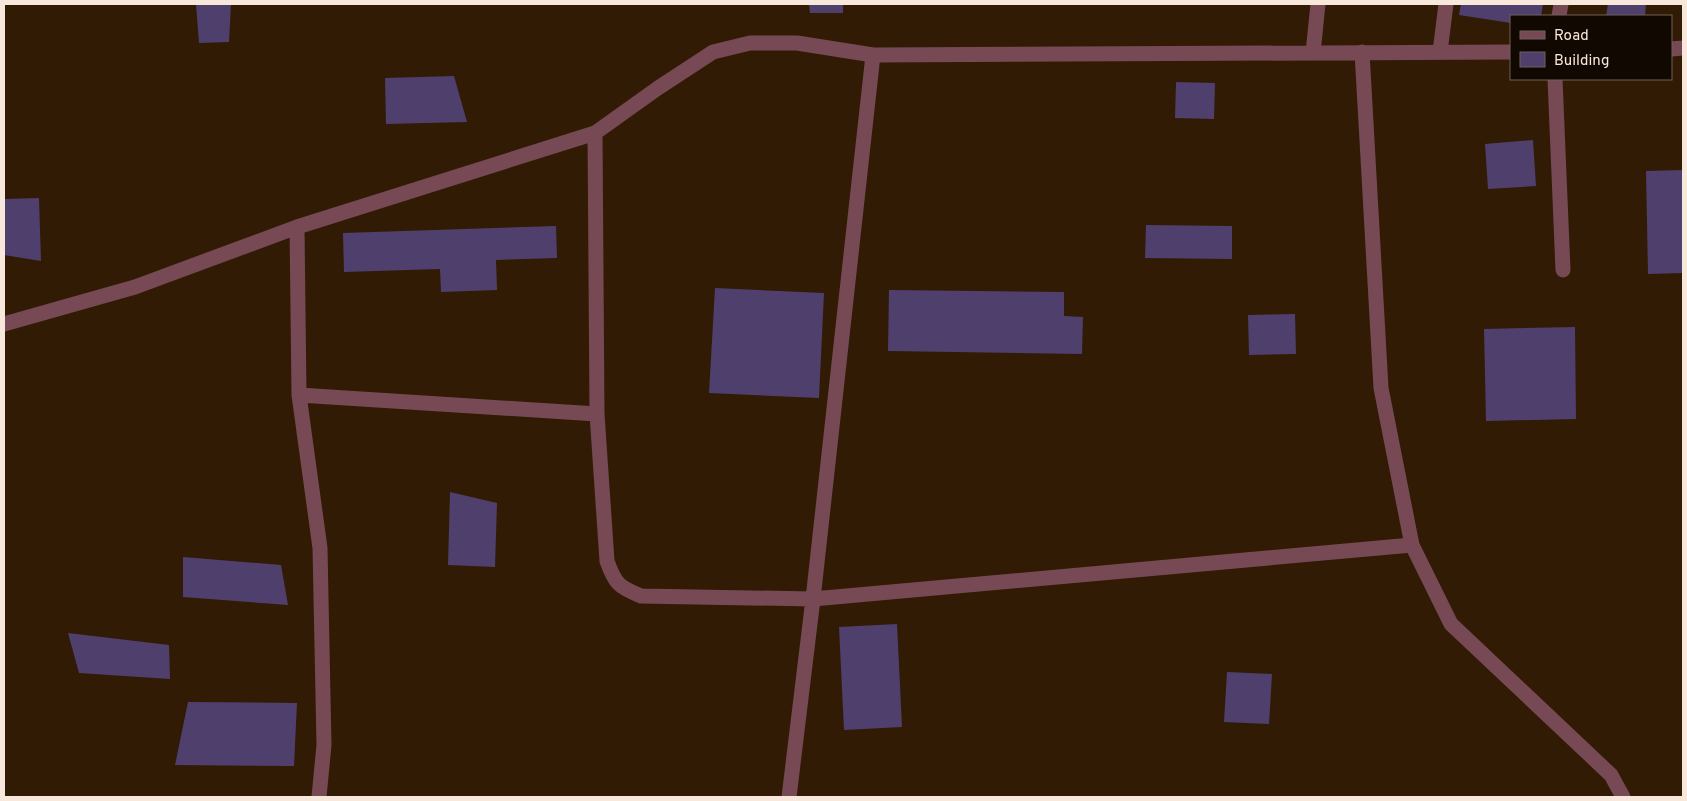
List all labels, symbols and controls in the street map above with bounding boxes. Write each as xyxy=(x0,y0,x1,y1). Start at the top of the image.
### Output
legend xyxy=(1510,15,1672,80)
text: Road xyxy=(1554,27,1589,46)
text: Building xyxy=(1554,52,1609,71)

